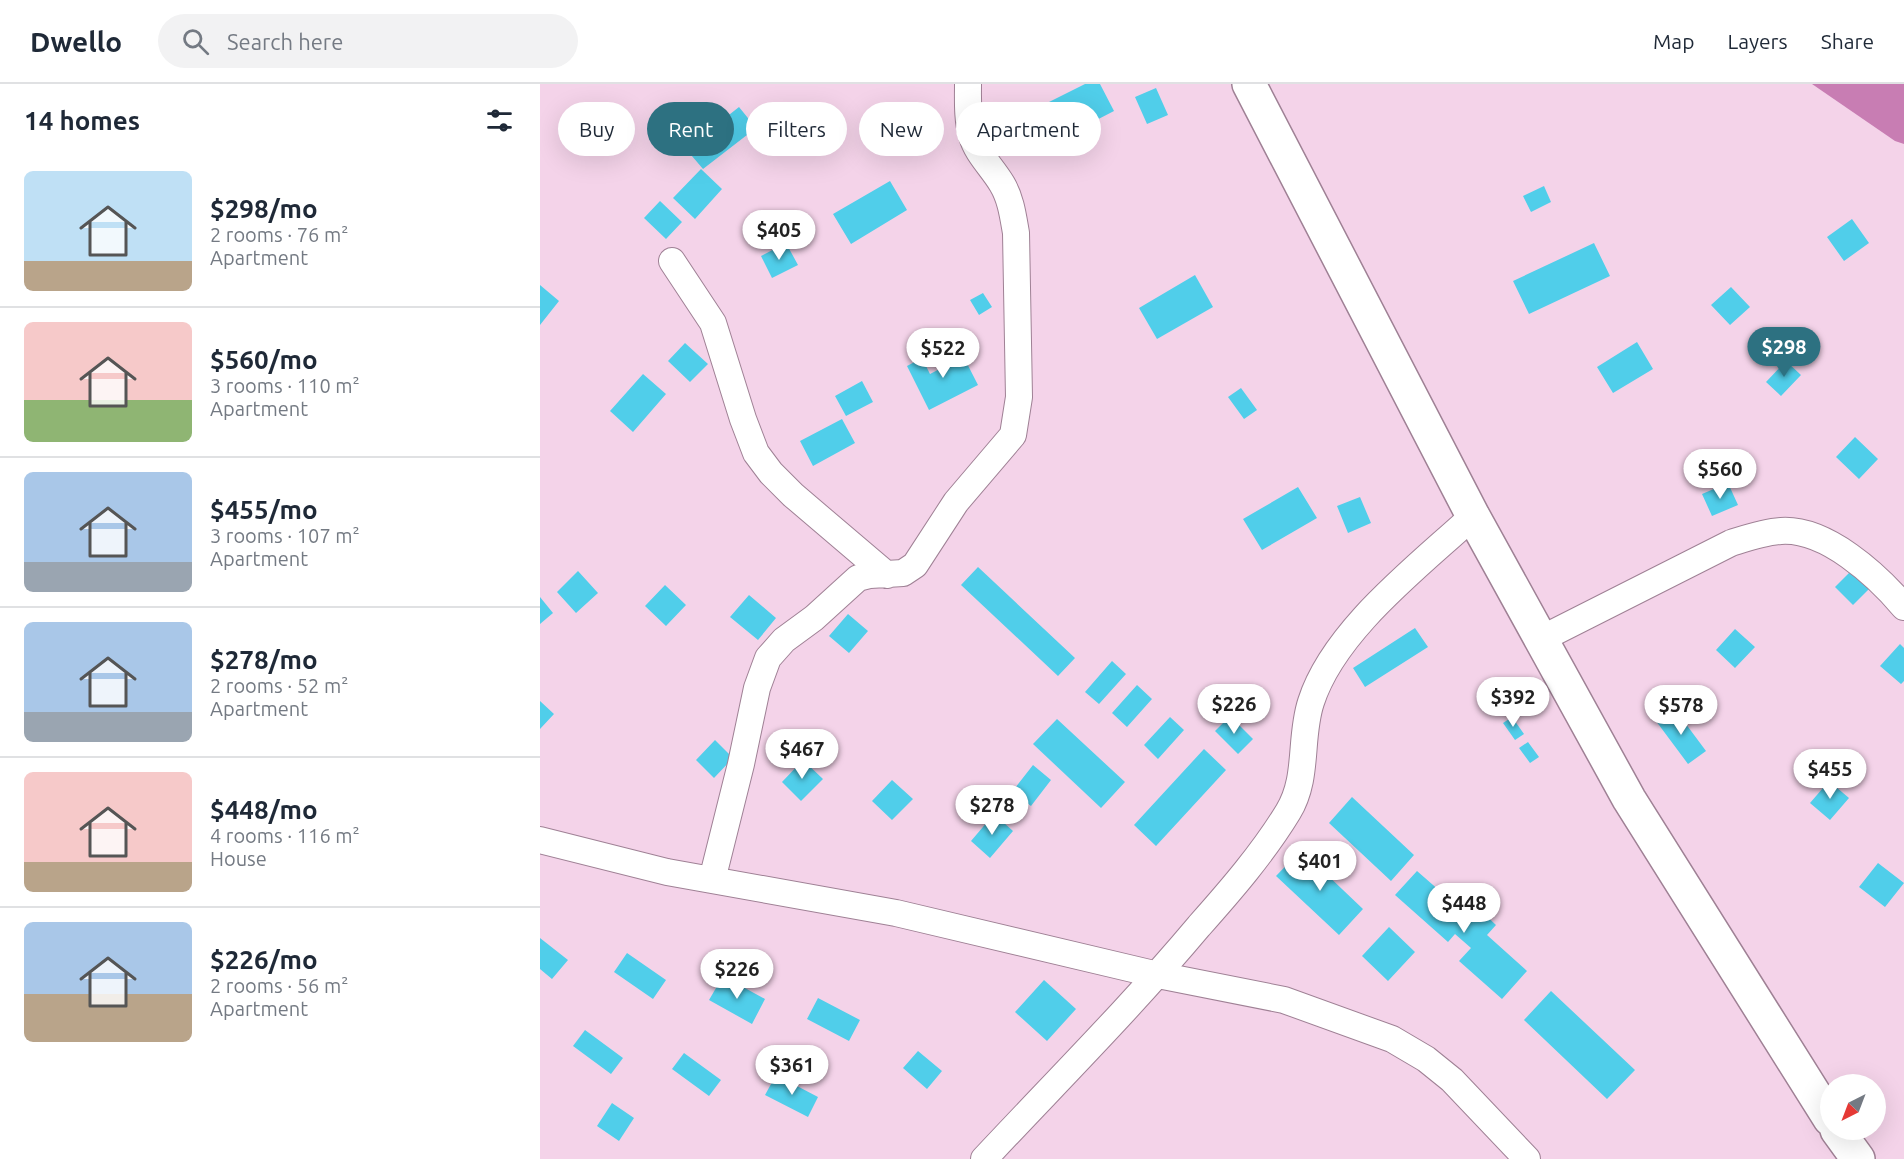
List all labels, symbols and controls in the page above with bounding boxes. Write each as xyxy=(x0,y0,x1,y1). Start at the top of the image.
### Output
search box xyxy=(158,14,578,68)
icon: search xyxy=(179,25,212,58)
text: Dwello xyxy=(30,26,122,57)
text: Search here xyxy=(227,29,343,54)
text: Map xyxy=(1653,29,1694,53)
text: Layers xyxy=(1727,29,1788,53)
text: Share xyxy=(1821,29,1874,53)
chip: Buy xyxy=(558,102,635,156)
chip: Rent xyxy=(647,102,734,156)
chip: Filters xyxy=(746,102,847,156)
chip: New xyxy=(859,102,944,156)
chip: Apartment xyxy=(956,102,1101,156)
icon: filters xyxy=(483,104,516,137)
text: 14 homes xyxy=(24,106,140,135)
text: $298/mo xyxy=(210,194,318,223)
icon: home xyxy=(72,195,144,267)
pin: $405 xyxy=(743,210,815,261)
text: $405 xyxy=(756,218,802,241)
text: 2 rooms · 76 m² xyxy=(210,223,348,246)
text: Apartment xyxy=(210,246,308,269)
pin: $298 xyxy=(1748,327,1820,378)
pin: $522 xyxy=(907,328,979,379)
text: $298 xyxy=(1761,335,1807,358)
text: $522 xyxy=(920,336,966,359)
text: $560/mo xyxy=(210,345,318,374)
icon: home xyxy=(72,346,144,418)
text: 3 rooms · 110 m² xyxy=(210,374,360,397)
text: Apartment xyxy=(210,397,308,420)
pin: $560 xyxy=(1684,449,1756,500)
text: $560 xyxy=(1697,457,1743,480)
text: $455/mo xyxy=(210,495,318,524)
icon: home xyxy=(72,496,144,568)
text: 3 rooms · 107 m² xyxy=(210,524,360,547)
text: Apartment xyxy=(210,547,308,570)
text: $278/mo xyxy=(210,645,318,674)
icon: home xyxy=(72,646,144,718)
text: 2 rooms · 52 m² xyxy=(210,674,348,697)
pin: $392 xyxy=(1477,677,1549,728)
pin: $226 xyxy=(1198,684,1270,735)
text: $392 xyxy=(1490,685,1536,708)
pin: $578 xyxy=(1645,685,1717,736)
text: $226 xyxy=(1211,692,1257,715)
text: $578 xyxy=(1658,693,1704,716)
text: Apartment xyxy=(210,697,308,720)
pin: $467 xyxy=(766,729,838,780)
text: $467 xyxy=(779,737,825,760)
pin: $455 xyxy=(1794,749,1866,800)
text: $455 xyxy=(1807,757,1853,780)
pin: $278 xyxy=(956,785,1028,836)
text: $278 xyxy=(969,793,1015,816)
text: $448/mo xyxy=(210,795,318,824)
icon: home xyxy=(72,796,144,868)
text: 4 rooms · 116 m² xyxy=(210,824,360,847)
pin: $401 xyxy=(1284,841,1356,892)
text: House xyxy=(210,847,267,870)
text: $401 xyxy=(1297,849,1343,872)
pin: $448 xyxy=(1428,883,1500,934)
text: $448 xyxy=(1441,891,1487,914)
text: $226/mo xyxy=(210,945,318,974)
icon: home xyxy=(72,946,144,1018)
pin: $226 xyxy=(701,949,773,1000)
text: $226 xyxy=(714,957,760,980)
text: 2 rooms · 56 m² xyxy=(210,974,348,997)
text: Apartment xyxy=(210,997,308,1020)
pin: $361 xyxy=(756,1045,828,1096)
text: $361 xyxy=(769,1053,815,1076)
north arrow xyxy=(1820,1074,1886,1140)
map controls xyxy=(1820,1074,1886,1140)

